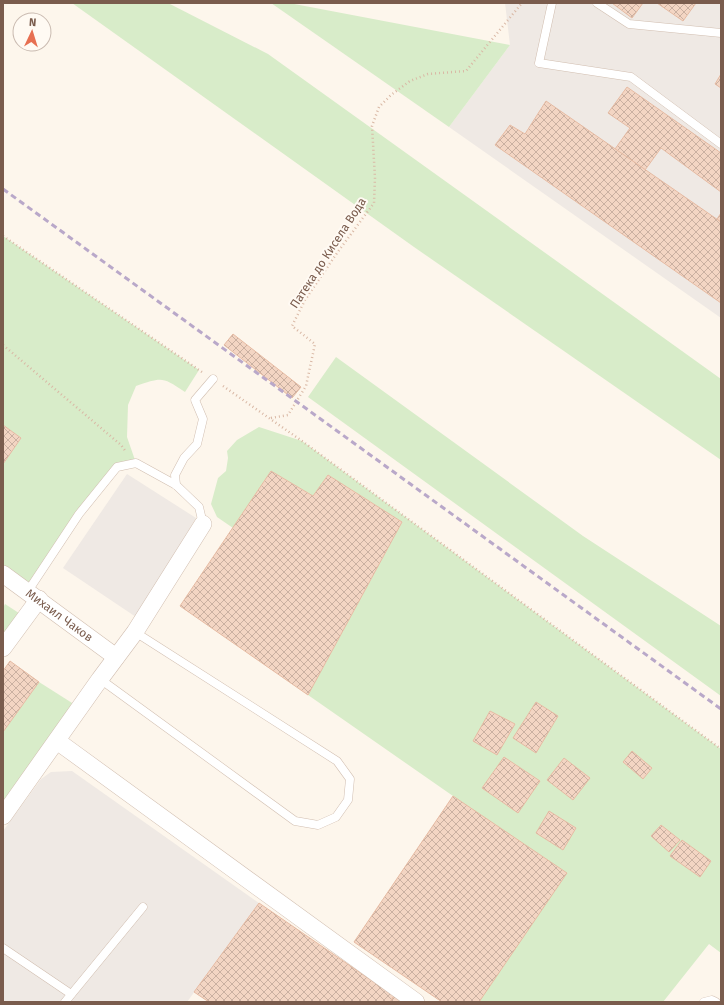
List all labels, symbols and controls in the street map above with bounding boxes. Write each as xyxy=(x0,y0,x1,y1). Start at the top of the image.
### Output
north arrow xyxy=(12,12,52,52)
text: N xyxy=(29,16,37,29)
street label: Патека до Кисела Вода xyxy=(287,195,369,311)
street label: Михаил Чаков xyxy=(23,586,96,645)

